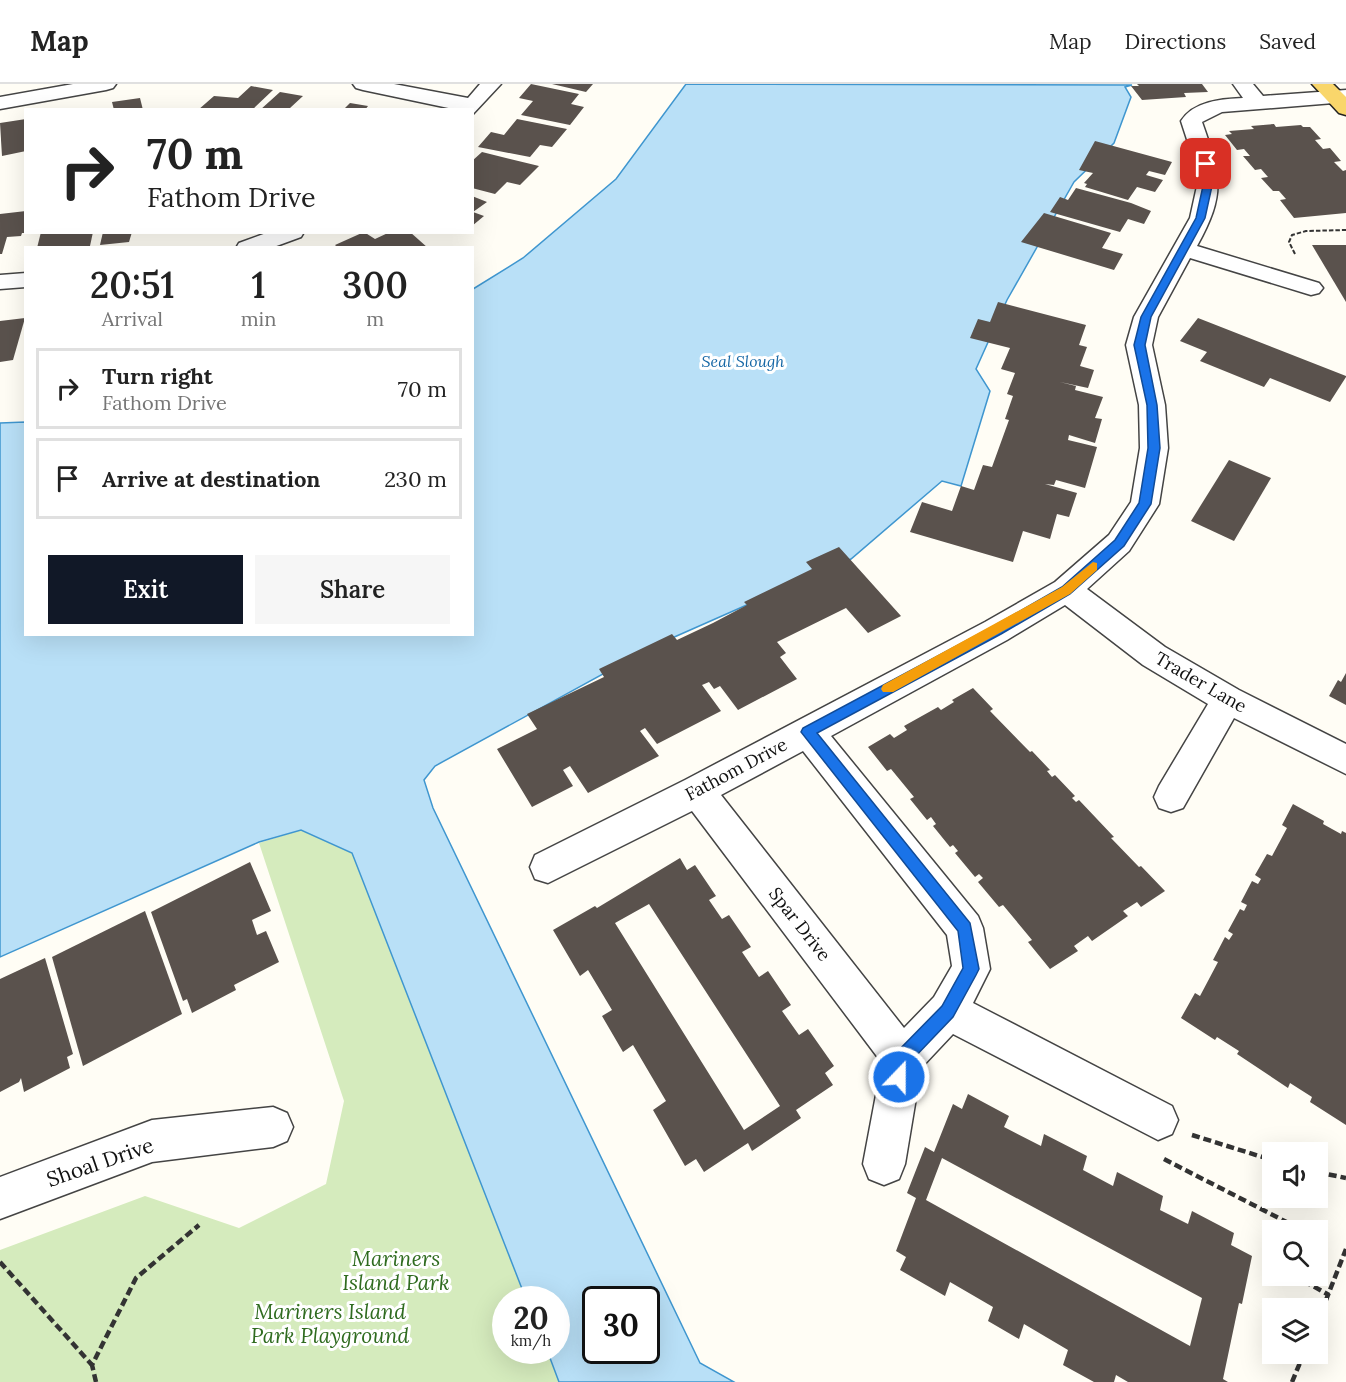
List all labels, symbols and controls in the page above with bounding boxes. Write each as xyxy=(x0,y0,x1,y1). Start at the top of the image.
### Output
text: Map xyxy=(30,23,89,59)
text: Map xyxy=(1049,28,1092,55)
text: Directions xyxy=(1125,28,1226,55)
text: Saved xyxy=(1259,28,1316,55)
text: 70 m xyxy=(147,127,243,181)
icon: right xyxy=(48,132,126,210)
pin xyxy=(1180,138,1231,189)
icon: arrive xyxy=(1189,147,1222,180)
text: Fathom Drive xyxy=(147,180,316,214)
text: 20:51 xyxy=(90,262,175,308)
text: 1 xyxy=(251,262,266,308)
text: 300 xyxy=(342,262,408,308)
text: Arrival xyxy=(102,306,163,331)
text: min xyxy=(241,306,276,331)
text: m xyxy=(366,306,384,331)
water label: Seal Slough xyxy=(701,351,785,371)
text: Turn right xyxy=(102,362,213,390)
icon: right xyxy=(51,372,84,405)
text: 70 m xyxy=(398,375,447,403)
text: Fathom Drive xyxy=(102,390,227,415)
icon: arrive xyxy=(51,462,84,495)
text: Arrive at destination xyxy=(102,465,320,493)
text: 230 m xyxy=(384,465,447,493)
button: Exit xyxy=(48,555,243,624)
button: Share xyxy=(255,555,450,624)
street label: Trader Lane xyxy=(1151,647,1251,718)
street label: Fathom Drive xyxy=(681,732,791,806)
street label: Spar Drive xyxy=(764,882,836,966)
position arrow xyxy=(867,1045,931,1109)
street label: Shoal Drive xyxy=(43,1131,157,1193)
map controls xyxy=(1262,1142,1328,1364)
button: sound xyxy=(1262,1142,1328,1208)
button: search xyxy=(1262,1220,1328,1286)
park label: Mariners Island Park xyxy=(342,1245,450,1296)
speed limit sign: 30 xyxy=(582,1286,660,1364)
park label: Mariners Island Park Playground xyxy=(251,1298,410,1349)
button: layers xyxy=(1262,1298,1328,1364)
text: 20 xyxy=(513,1299,549,1337)
text: km/h xyxy=(511,1331,551,1350)

